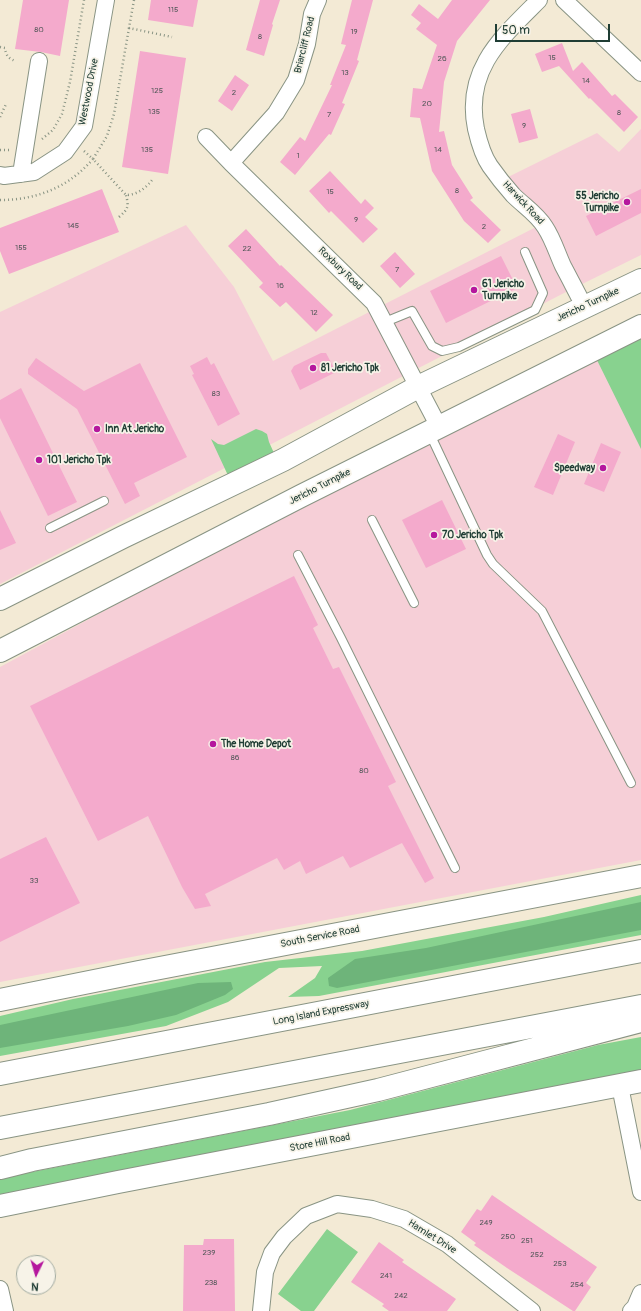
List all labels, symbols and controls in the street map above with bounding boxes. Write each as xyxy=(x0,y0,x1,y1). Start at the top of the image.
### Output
house number: 115 xyxy=(168,5,178,15)
street label: Briarcliff Road xyxy=(292,15,318,75)
scale bar xyxy=(497,16,612,42)
text: 50 m xyxy=(502,23,530,38)
house number: 80 xyxy=(34,25,44,35)
house number: 19 xyxy=(350,27,358,37)
house number: 8 xyxy=(258,32,262,42)
house number: 15 xyxy=(548,53,556,63)
house number: 26 xyxy=(437,54,447,64)
street label: Westwood Drive xyxy=(77,58,101,126)
house number: 13 xyxy=(341,68,349,78)
house number: 14 xyxy=(582,76,590,86)
house number: 125 xyxy=(151,86,163,96)
house number: 2 xyxy=(232,88,236,98)
house number: 20 xyxy=(422,99,432,109)
house number: 135 xyxy=(148,107,160,117)
house number: 8 xyxy=(617,108,621,118)
house number: 7 xyxy=(327,110,331,120)
house number: 9 xyxy=(522,121,526,131)
house number: 135 xyxy=(141,145,153,155)
house number: 14 xyxy=(434,145,442,155)
house number: 1 xyxy=(296,151,300,161)
street label: Harwick Road xyxy=(500,179,546,227)
house number: 8 xyxy=(455,186,459,196)
house number: 15 xyxy=(326,187,334,197)
place label: 55 Jericho Turnpike xyxy=(576,190,619,214)
marker: 55 Jericho Turnpike xyxy=(622,197,632,207)
house number: 9 xyxy=(354,215,358,225)
house number: 145 xyxy=(67,221,79,231)
house number: 2 xyxy=(482,222,486,232)
house number: 155 xyxy=(15,243,27,253)
house number: 22 xyxy=(243,244,251,254)
street label: Roxbury Road xyxy=(315,245,365,293)
house number: 7 xyxy=(395,265,399,275)
place label: 61 Jericho Turnpike xyxy=(482,278,524,302)
house number: 16 xyxy=(276,281,284,291)
marker: 61 Jericho Turnpike xyxy=(469,285,479,295)
street label: Jericho Turnpike xyxy=(555,285,621,325)
house number: 12 xyxy=(310,308,318,318)
place label: 81 Jericho Tpk xyxy=(321,362,379,374)
marker: 81 Jericho Tpk xyxy=(308,363,318,373)
house number: 83 xyxy=(212,389,220,399)
place label: Inn At Jericho xyxy=(105,423,164,435)
marker: Inn At Jericho xyxy=(92,424,102,434)
place label: 101 Jericho Tpk xyxy=(47,454,111,466)
marker: 101 Jericho Tpk xyxy=(34,455,44,465)
place label: Speedway xyxy=(554,462,595,474)
marker: Speedway xyxy=(598,463,608,473)
street label: Jericho Turnpike xyxy=(287,466,353,508)
place label: 70 Jericho Tpk xyxy=(442,529,503,541)
marker: 70 Jericho Tpk xyxy=(429,530,439,540)
place label: The Home Depot xyxy=(221,738,291,750)
marker: The Home Depot xyxy=(208,739,218,749)
house number: 86 xyxy=(231,753,239,763)
house number: 80 xyxy=(359,766,369,776)
house number: 33 xyxy=(30,876,38,886)
street label: South Service Road xyxy=(279,923,361,951)
street label: Long Island Expressway xyxy=(272,998,370,1028)
street label: Store Hill Road xyxy=(289,1131,351,1155)
street label: Hamlet Drive xyxy=(406,1217,458,1257)
house number: 249 xyxy=(479,1218,493,1228)
house number: 250 xyxy=(501,1232,515,1242)
house number: 251 xyxy=(521,1236,533,1246)
house number: 239 xyxy=(203,1248,215,1258)
house number: 252 xyxy=(530,1250,544,1260)
north arrow xyxy=(16,1255,56,1295)
house number: 253 xyxy=(553,1259,567,1269)
house number: 241 xyxy=(380,1271,392,1281)
house number: 238 xyxy=(205,1278,217,1288)
text: N xyxy=(31,1280,39,1293)
house number: 254 xyxy=(570,1280,584,1290)
house number: 242 xyxy=(394,1291,408,1301)

